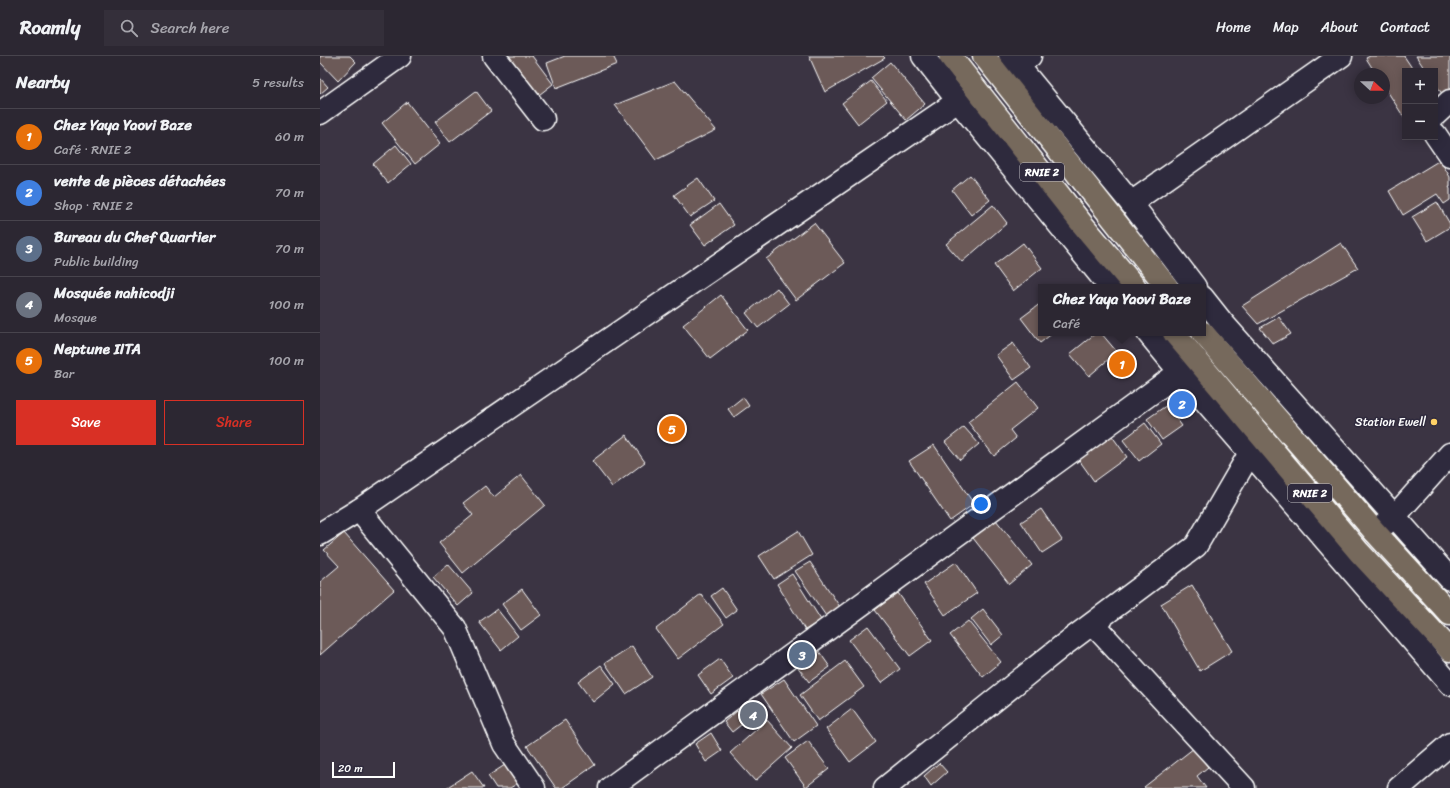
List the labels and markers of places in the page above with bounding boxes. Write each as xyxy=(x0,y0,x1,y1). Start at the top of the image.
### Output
pin: 1 xyxy=(1109,349,1135,379)
pin: 2 xyxy=(1169,389,1195,419)
place label: Station Ewell xyxy=(1355,411,1427,433)
pin: 5 xyxy=(659,414,685,444)
marker: Station Ewell xyxy=(1429,417,1439,427)
pin: 3 xyxy=(789,640,815,670)
pin: 4 xyxy=(740,700,766,730)

